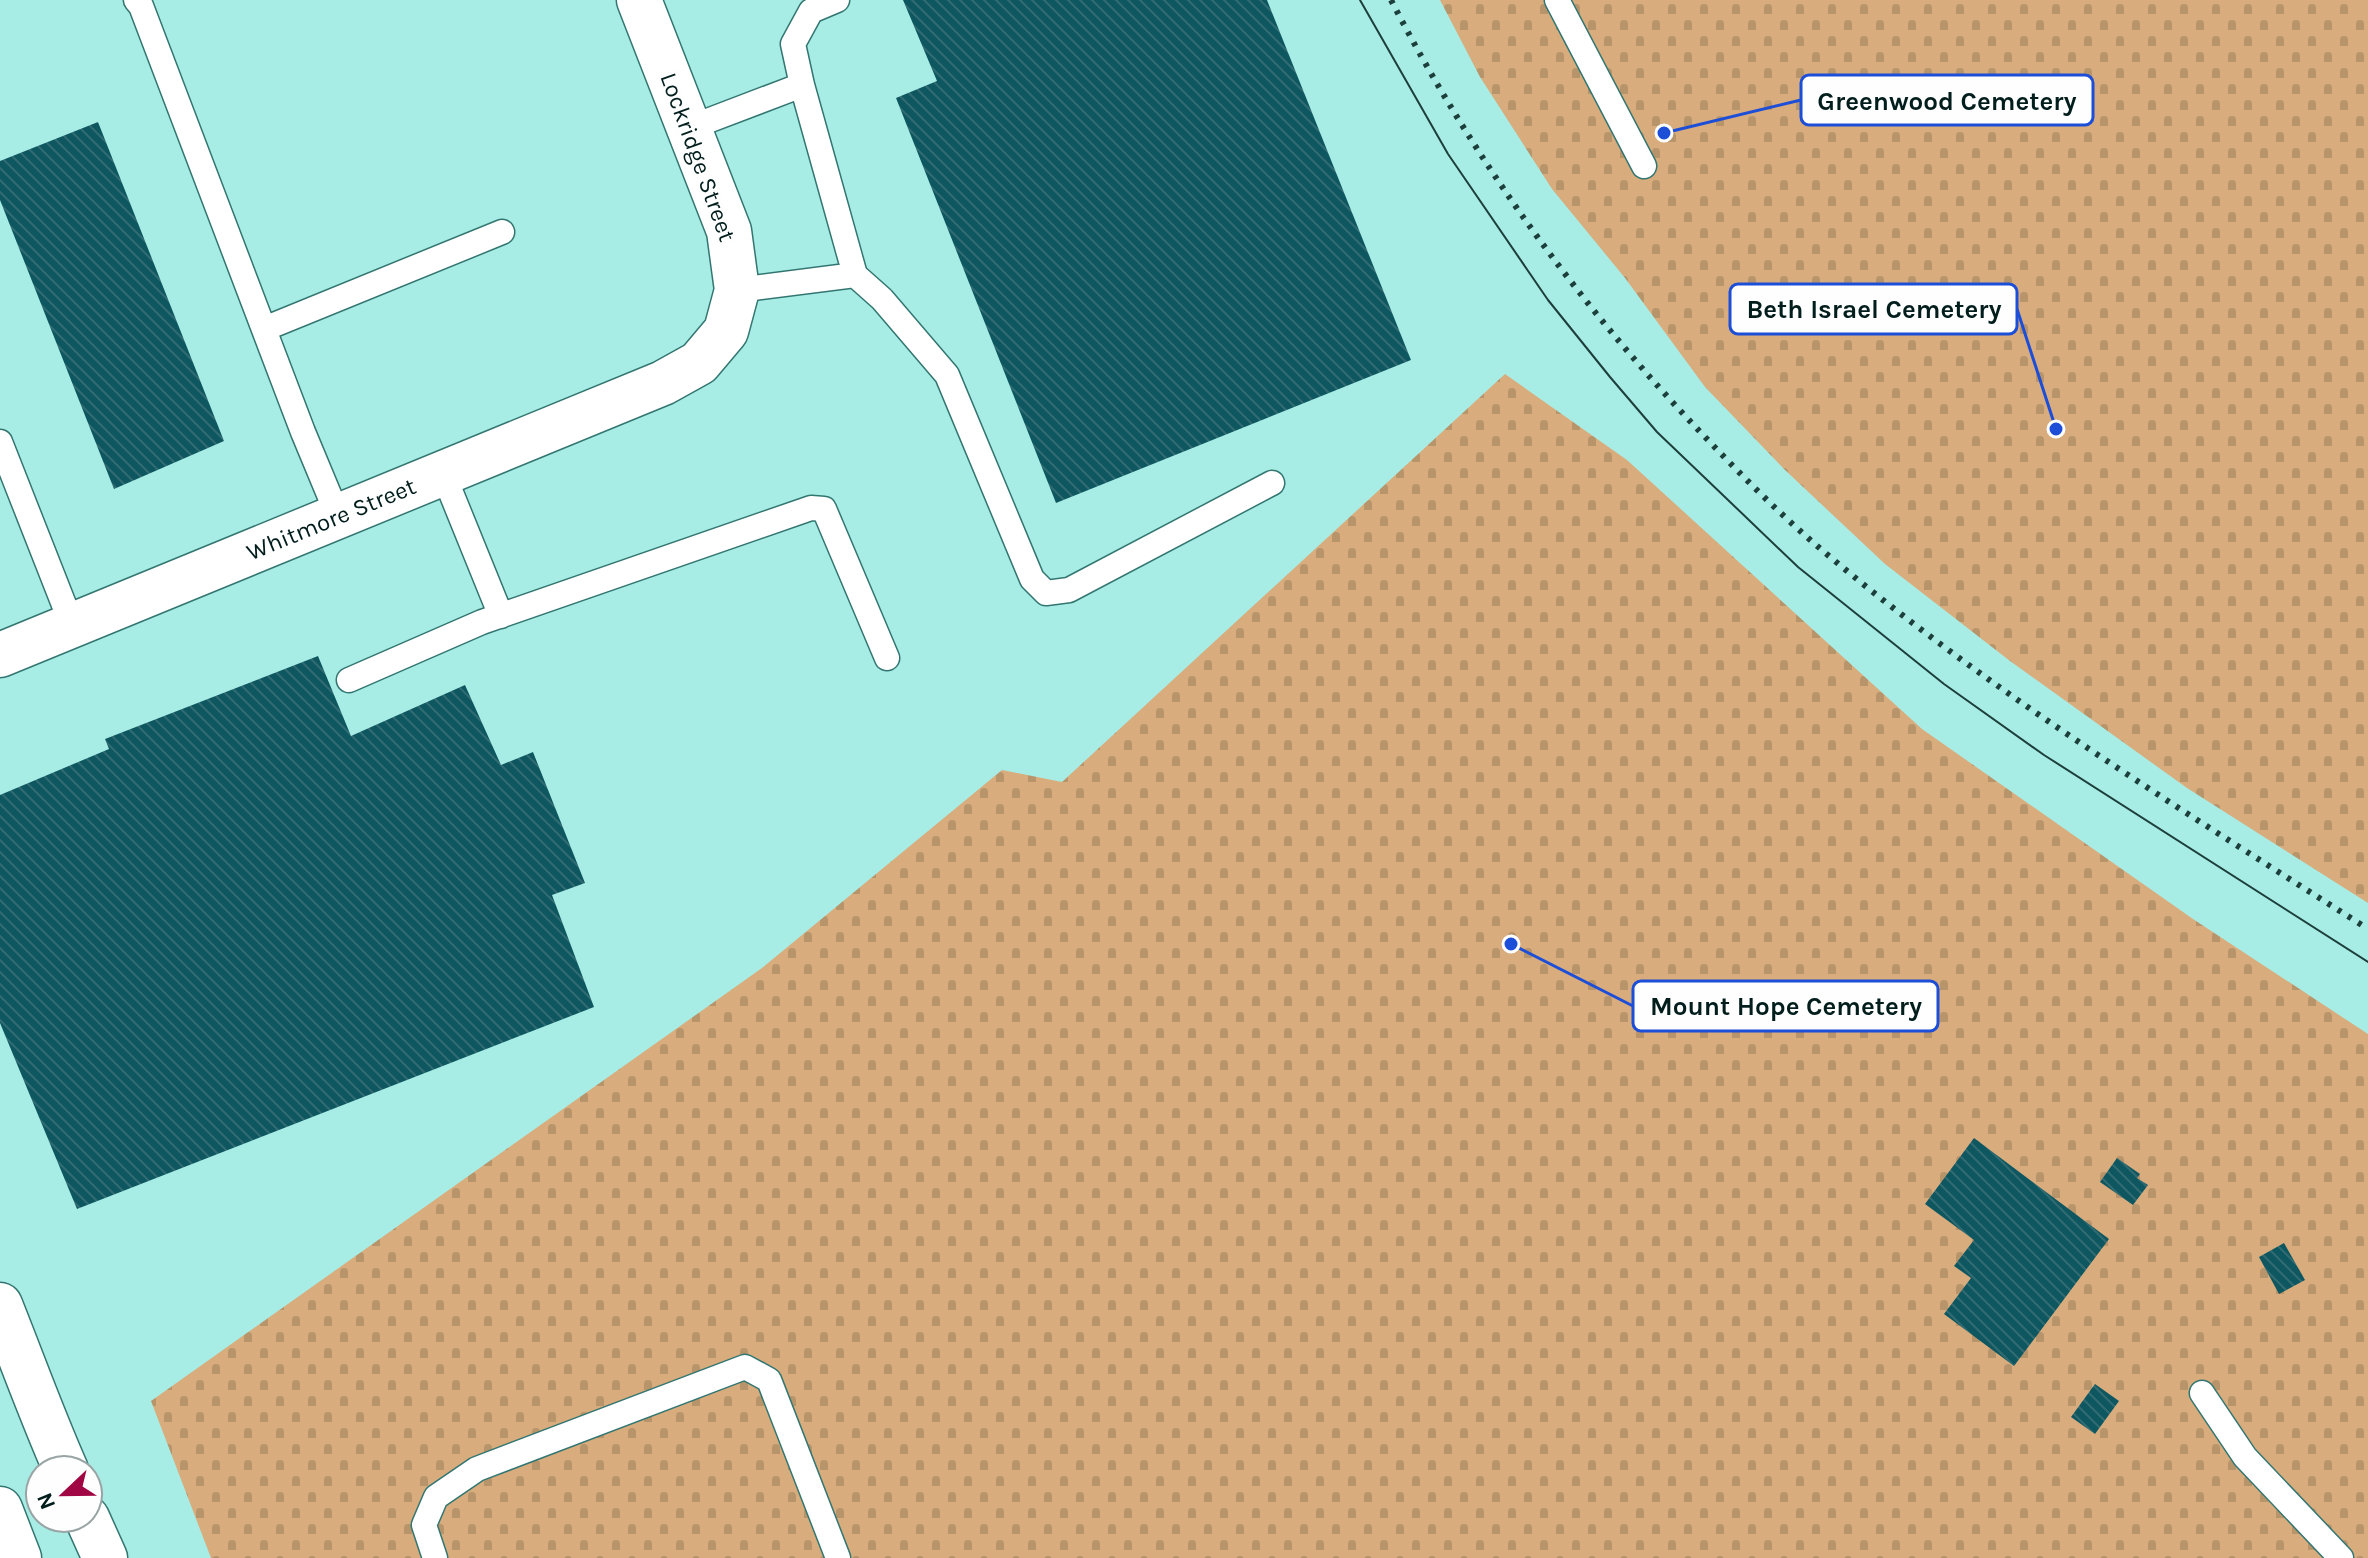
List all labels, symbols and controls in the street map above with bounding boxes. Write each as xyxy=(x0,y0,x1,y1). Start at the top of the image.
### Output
street label: Lockridge Street xyxy=(654,69,742,245)
callout: Greenwood Cemetery xyxy=(1801,75,2093,125)
text: Greenwood Cemetery xyxy=(1817,86,2077,117)
callout: Beth Israel Cemetery xyxy=(1730,284,2017,334)
text: Beth Israel Cemetery xyxy=(1746,294,2002,325)
street label: Whitmore Street xyxy=(242,472,420,566)
callout: Mount Hope Cemetery xyxy=(1633,981,1938,1031)
text: Mount Hope Cemetery xyxy=(1650,991,1922,1022)
north arrow xyxy=(24,1454,104,1534)
text: N xyxy=(31,1489,61,1513)

